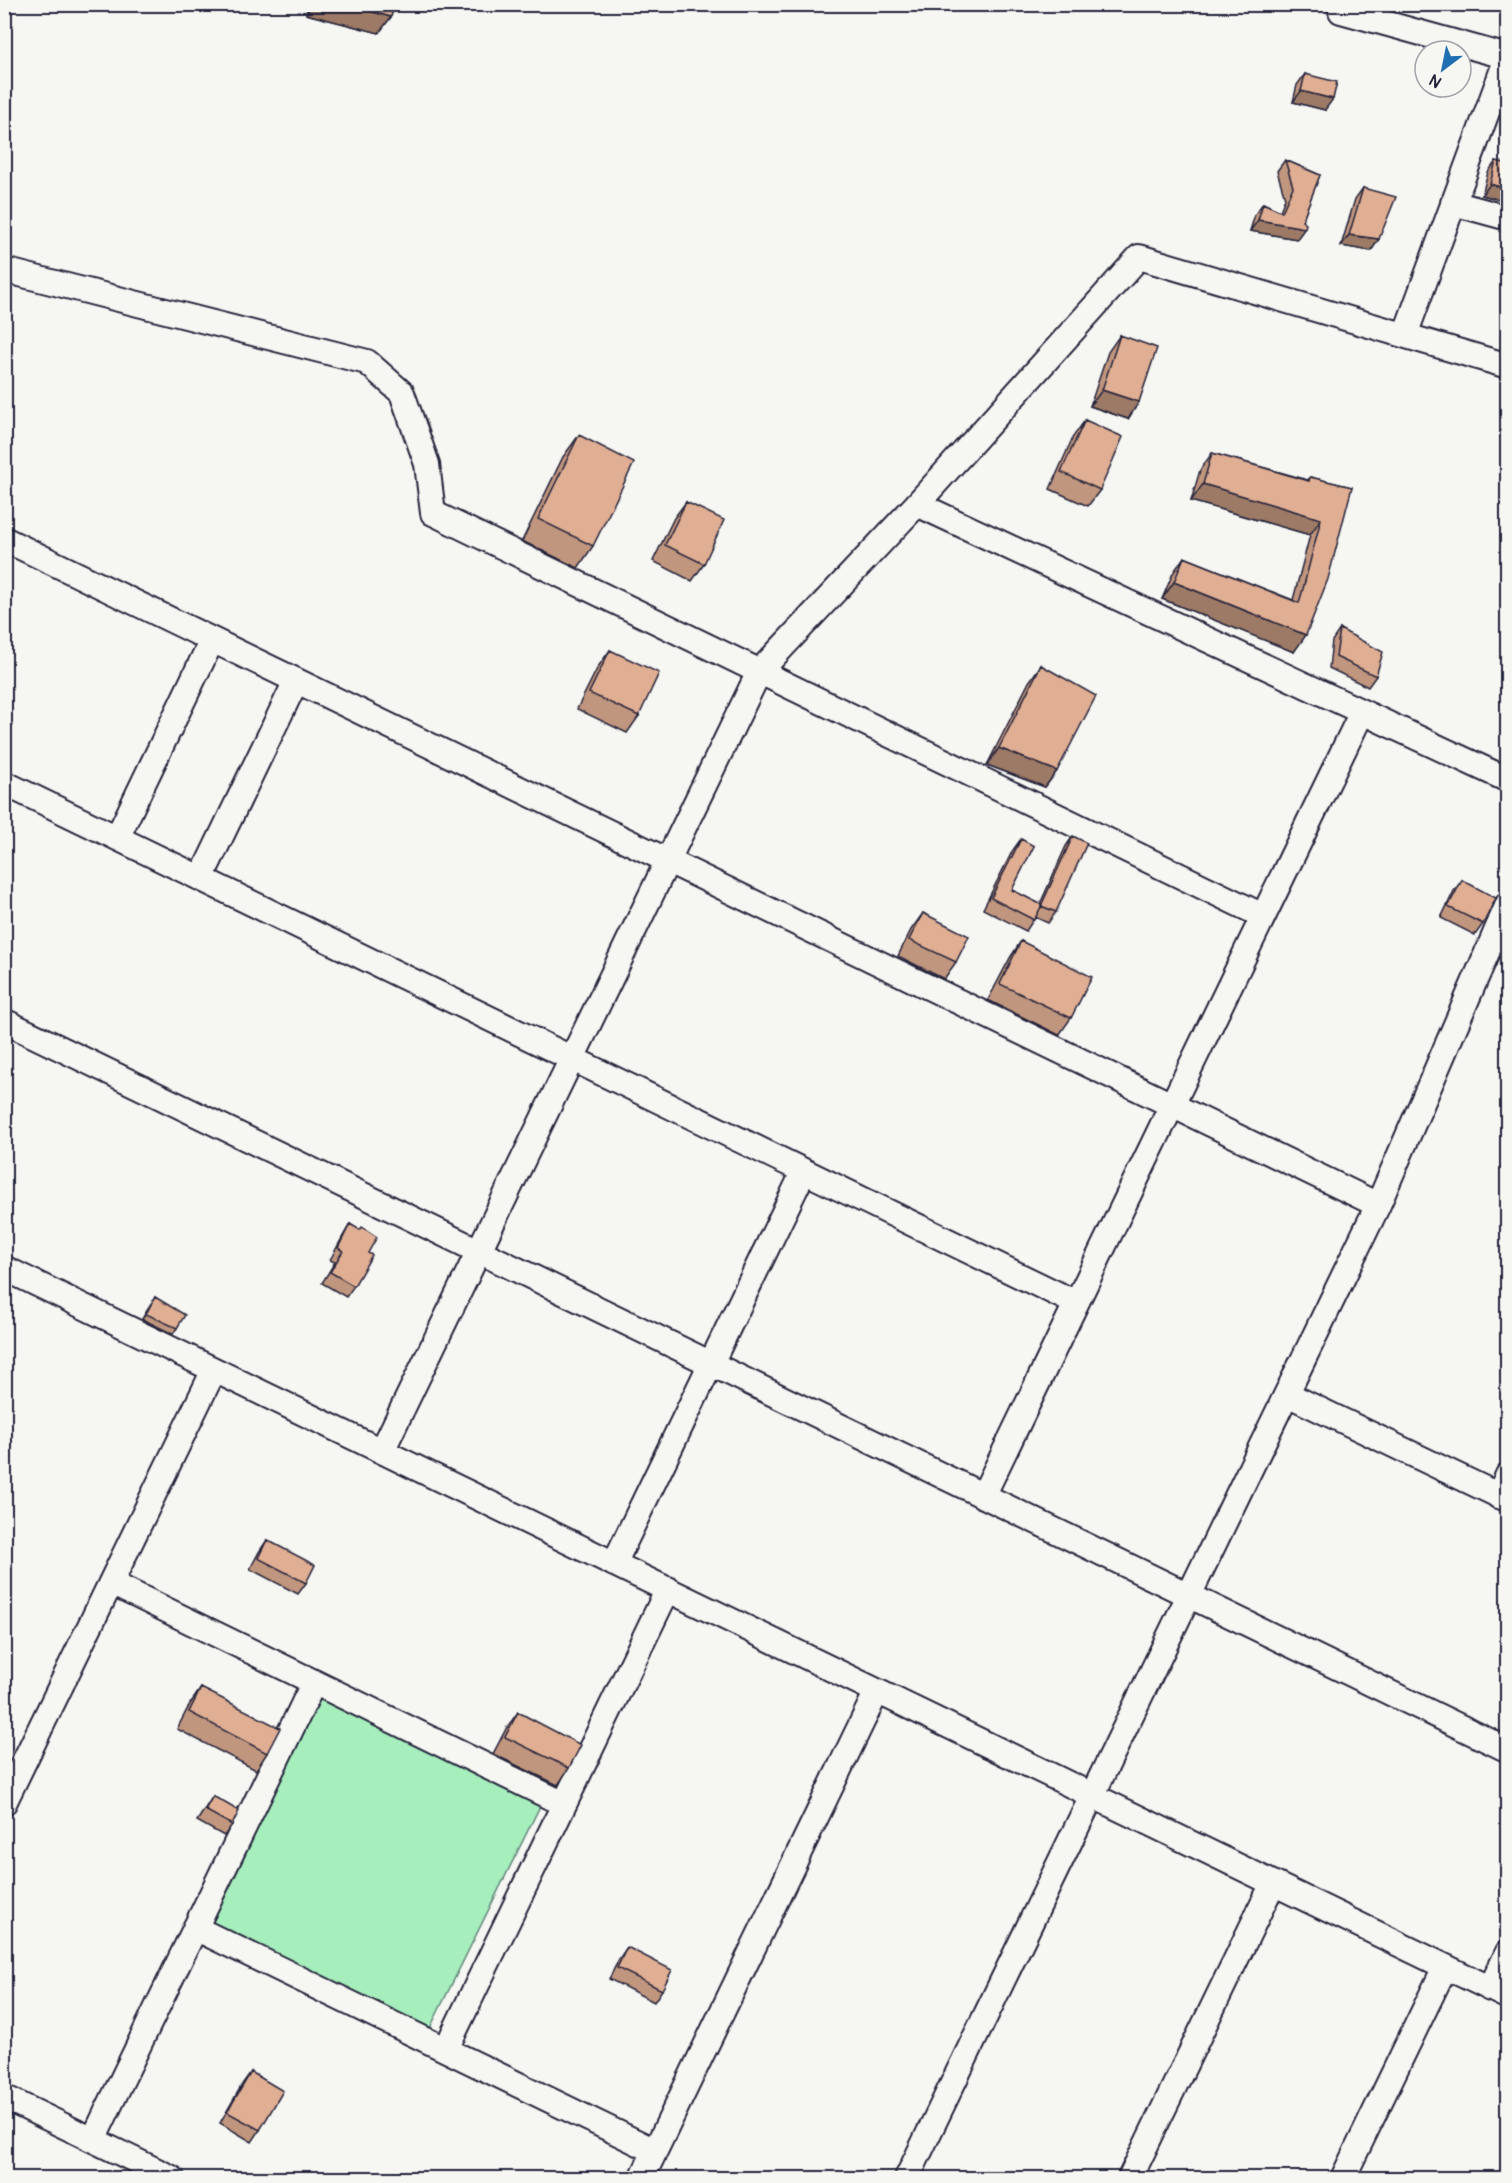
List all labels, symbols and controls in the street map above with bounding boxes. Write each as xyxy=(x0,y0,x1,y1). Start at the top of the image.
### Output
north arrow xyxy=(1413,39,1473,99)
text: N xyxy=(1426,69,1445,92)

